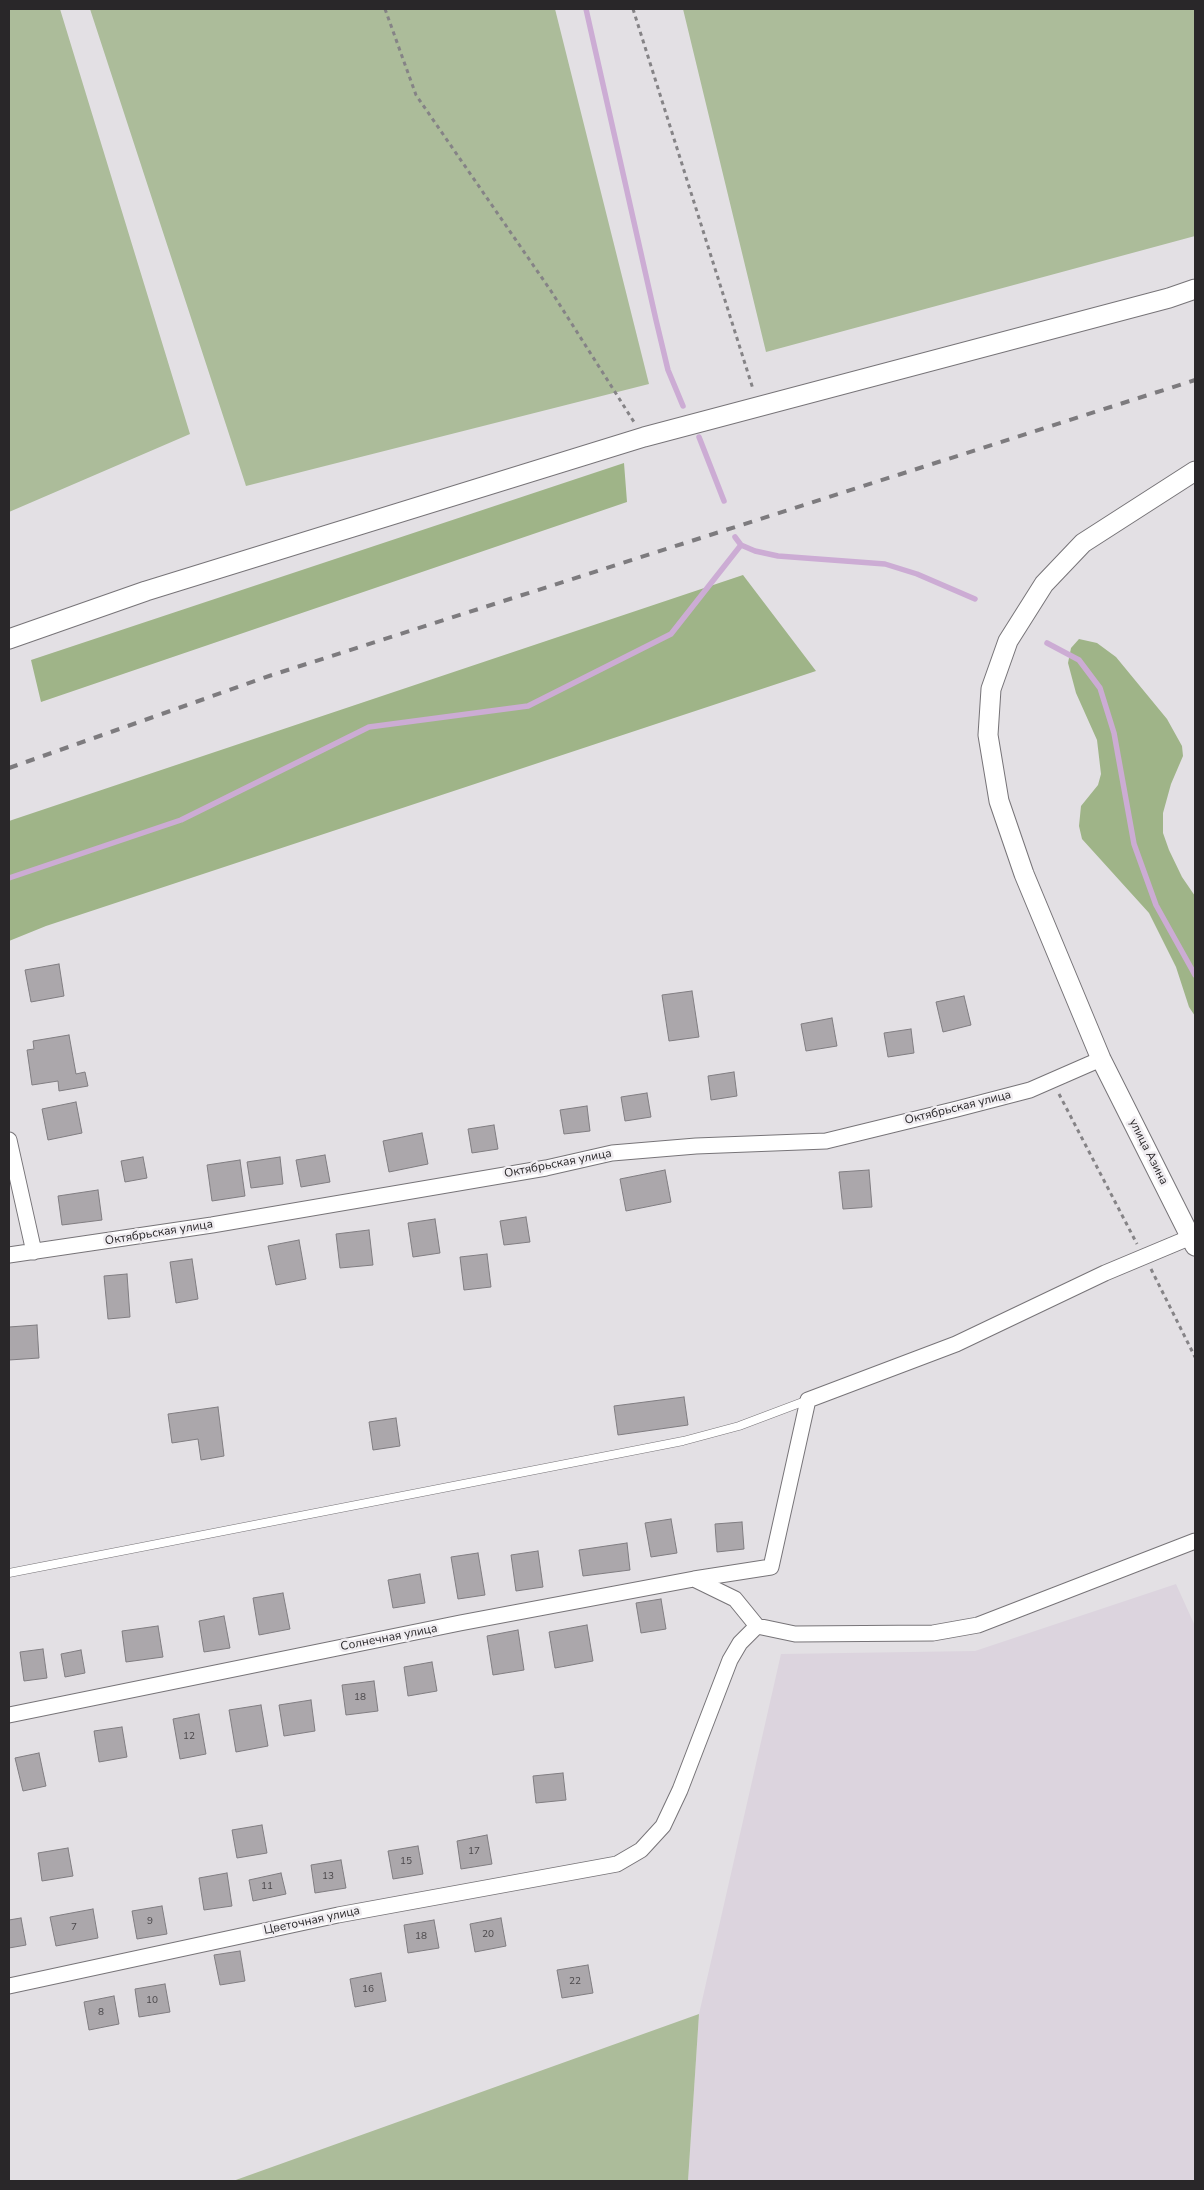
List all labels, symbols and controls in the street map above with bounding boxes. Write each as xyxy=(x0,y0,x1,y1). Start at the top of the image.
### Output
street label: Октябрьская улица xyxy=(903,1088,1013,1128)
street label: улица Азина xyxy=(1125,1117,1171,1187)
street label: Октябрьская улица xyxy=(503,1147,613,1181)
street label: Октябрьская улица xyxy=(104,1217,214,1249)
street label: Солнечная улица xyxy=(339,1622,439,1654)
house number: 18 xyxy=(354,1692,366,1704)
house number: 12 xyxy=(183,1731,195,1743)
house number: 17 xyxy=(468,1846,480,1858)
house number: 15 xyxy=(400,1856,412,1868)
house number: 13 xyxy=(322,1871,334,1883)
house number: 11 xyxy=(261,1881,273,1893)
street label: Цветочная улица xyxy=(263,1904,361,1938)
house number: 9 xyxy=(147,1916,153,1928)
house number: 7 xyxy=(71,1922,77,1934)
house number: 20 xyxy=(482,1929,494,1941)
house number: 18 xyxy=(415,1931,427,1943)
house number: 22 xyxy=(569,1976,581,1988)
house number: 16 xyxy=(362,1984,374,1996)
house number: 10 xyxy=(146,1995,158,2007)
house number: 8 xyxy=(98,2007,104,2019)

